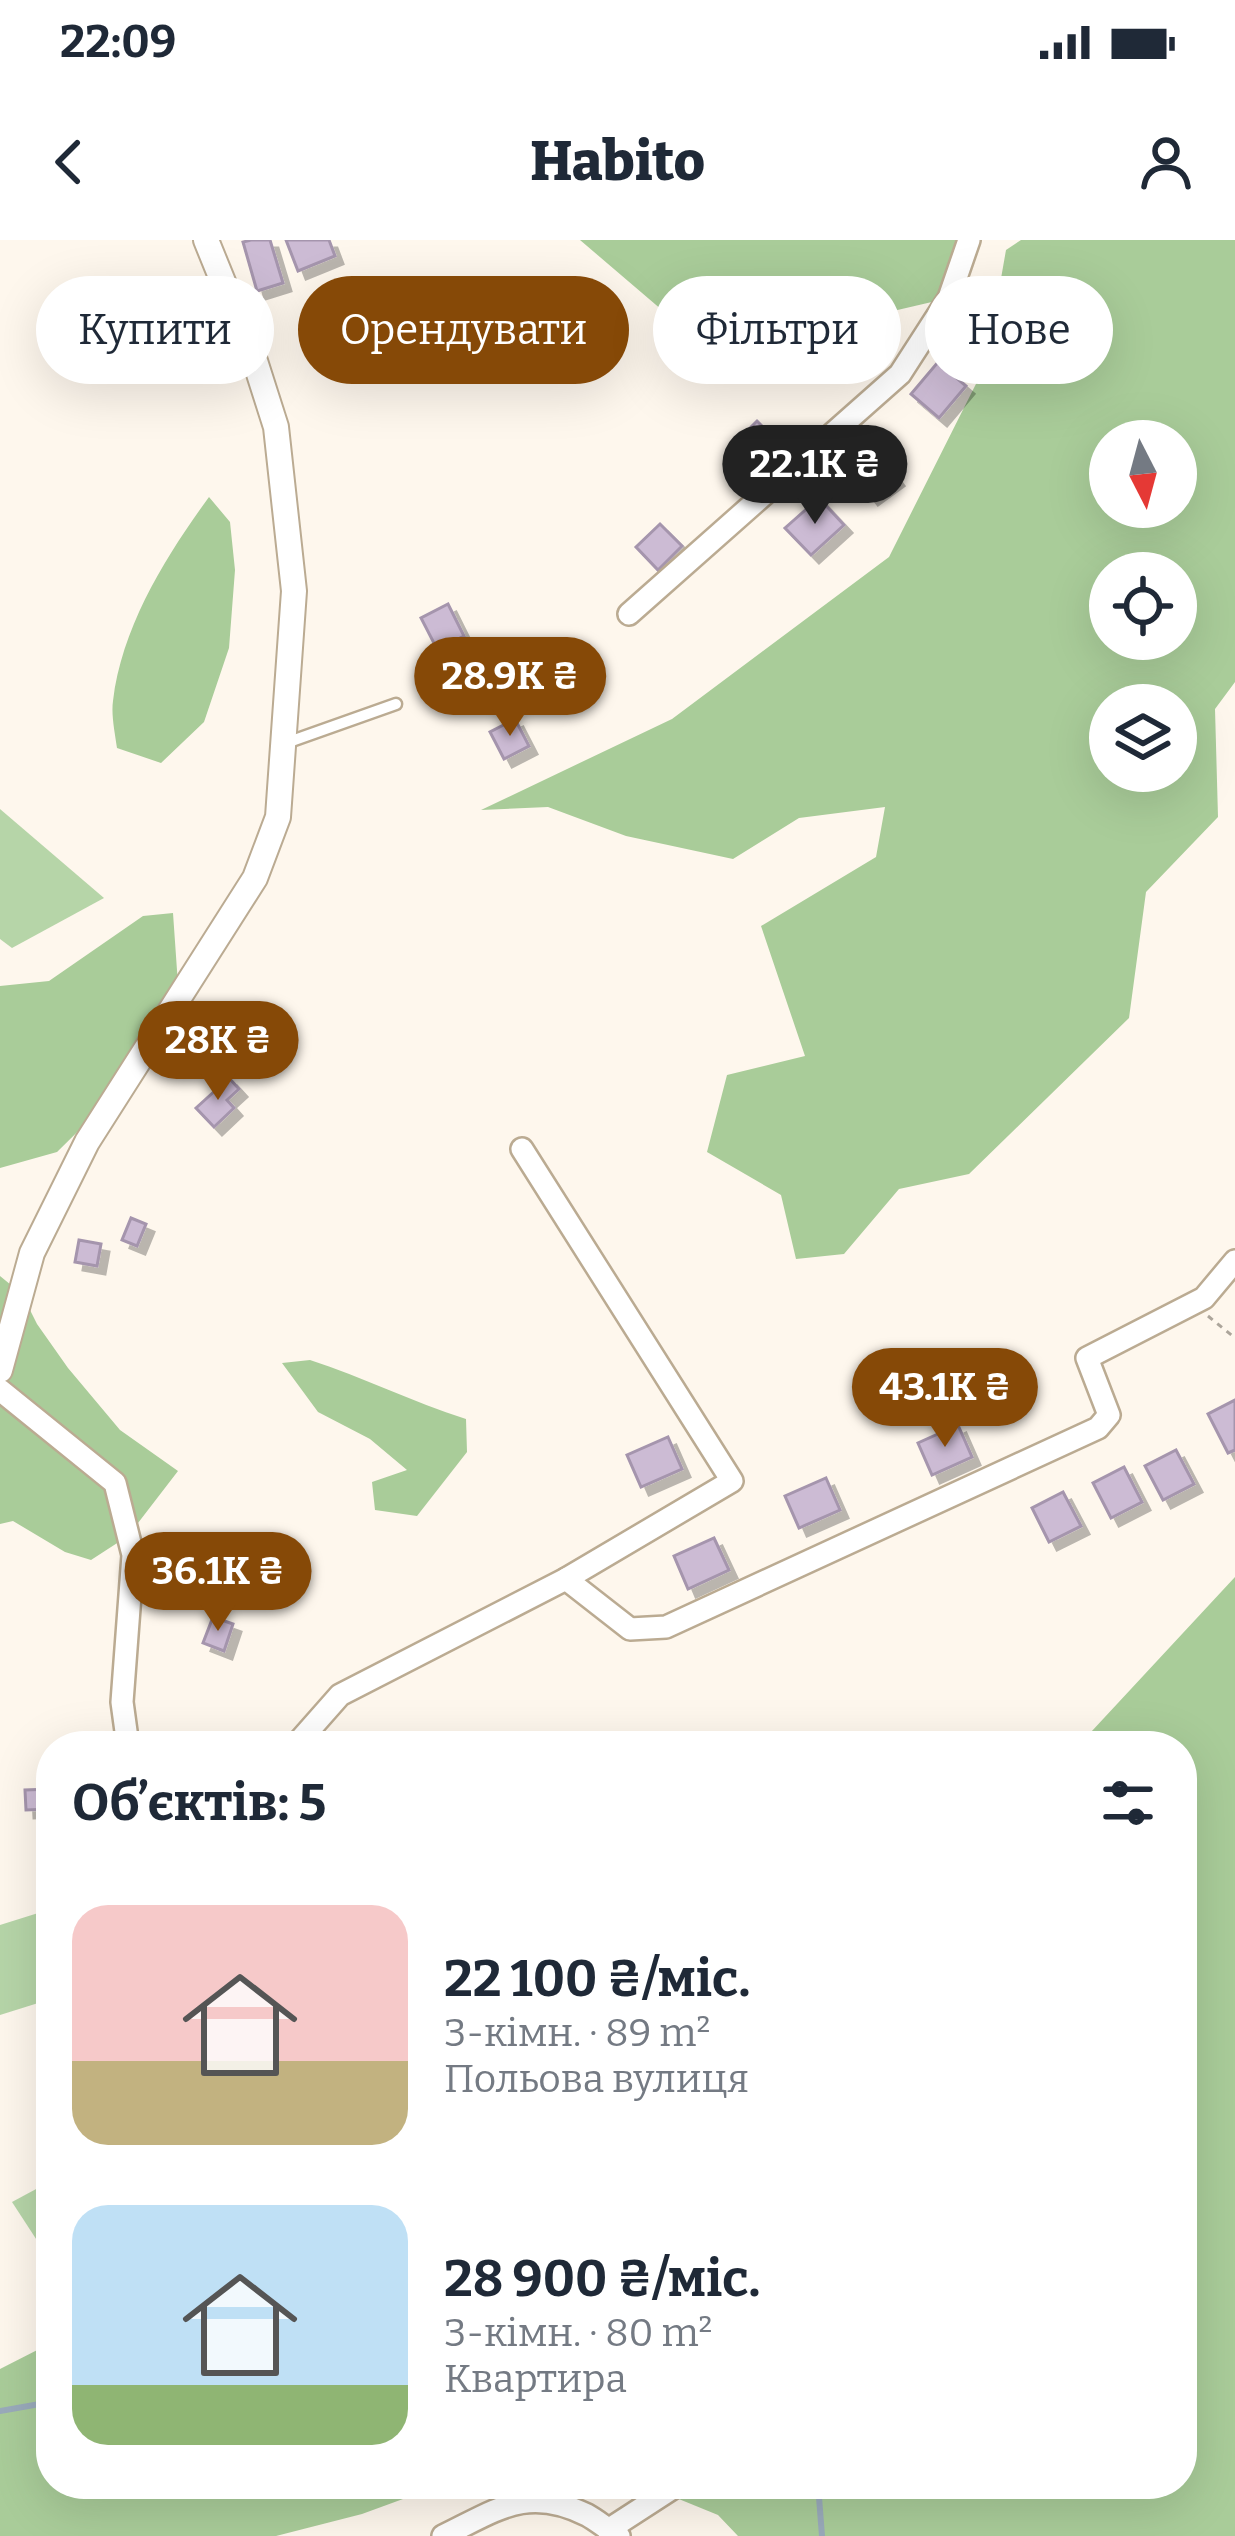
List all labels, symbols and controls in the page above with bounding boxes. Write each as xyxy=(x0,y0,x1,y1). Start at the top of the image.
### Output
text: 22:09 xyxy=(60,15,176,69)
icon: back xyxy=(36,129,102,195)
icon: person xyxy=(1133,129,1199,195)
text: Habito xyxy=(530,130,705,194)
chip: Купити xyxy=(36,276,274,384)
chip: Орендувати xyxy=(298,276,629,384)
chip: Фільтри xyxy=(653,276,901,384)
chip: Нове xyxy=(925,276,1113,384)
north arrow xyxy=(1089,420,1197,528)
map controls xyxy=(1089,420,1197,792)
pin: 22.1K ₴ xyxy=(704,425,926,527)
text: 22.1K ₴ xyxy=(749,441,881,487)
button: locate xyxy=(1089,552,1197,660)
pin: 28.9K ₴ xyxy=(399,637,621,739)
text: 28.9K ₴ xyxy=(441,653,579,699)
button: layers xyxy=(1089,684,1197,792)
pin: 28K ₴ xyxy=(134,1001,302,1103)
text: 28K ₴ xyxy=(165,1017,271,1063)
pin: 43.1K ₴ xyxy=(834,1348,1056,1450)
text: 43.1K ₴ xyxy=(879,1364,1011,1410)
pin: 36.1K ₴ xyxy=(107,1532,329,1634)
text: 36.1K ₴ xyxy=(152,1548,284,1594)
icon: filters xyxy=(1095,1770,1161,1836)
text: Об’єктів: 5 xyxy=(72,1772,326,1834)
text: 22 100 ₴/міс. xyxy=(444,1948,750,2010)
icon: home xyxy=(168,1953,312,2097)
text: 3-кімн. · 89 m² xyxy=(444,2010,710,2056)
text: Польова вулиця xyxy=(444,2056,749,2102)
text: 28 900 ₴/міс. xyxy=(444,2248,760,2310)
icon: home xyxy=(168,2253,312,2397)
text: 3-кімн. · 80 m² xyxy=(444,2310,712,2356)
text: Квартира xyxy=(444,2356,627,2402)

